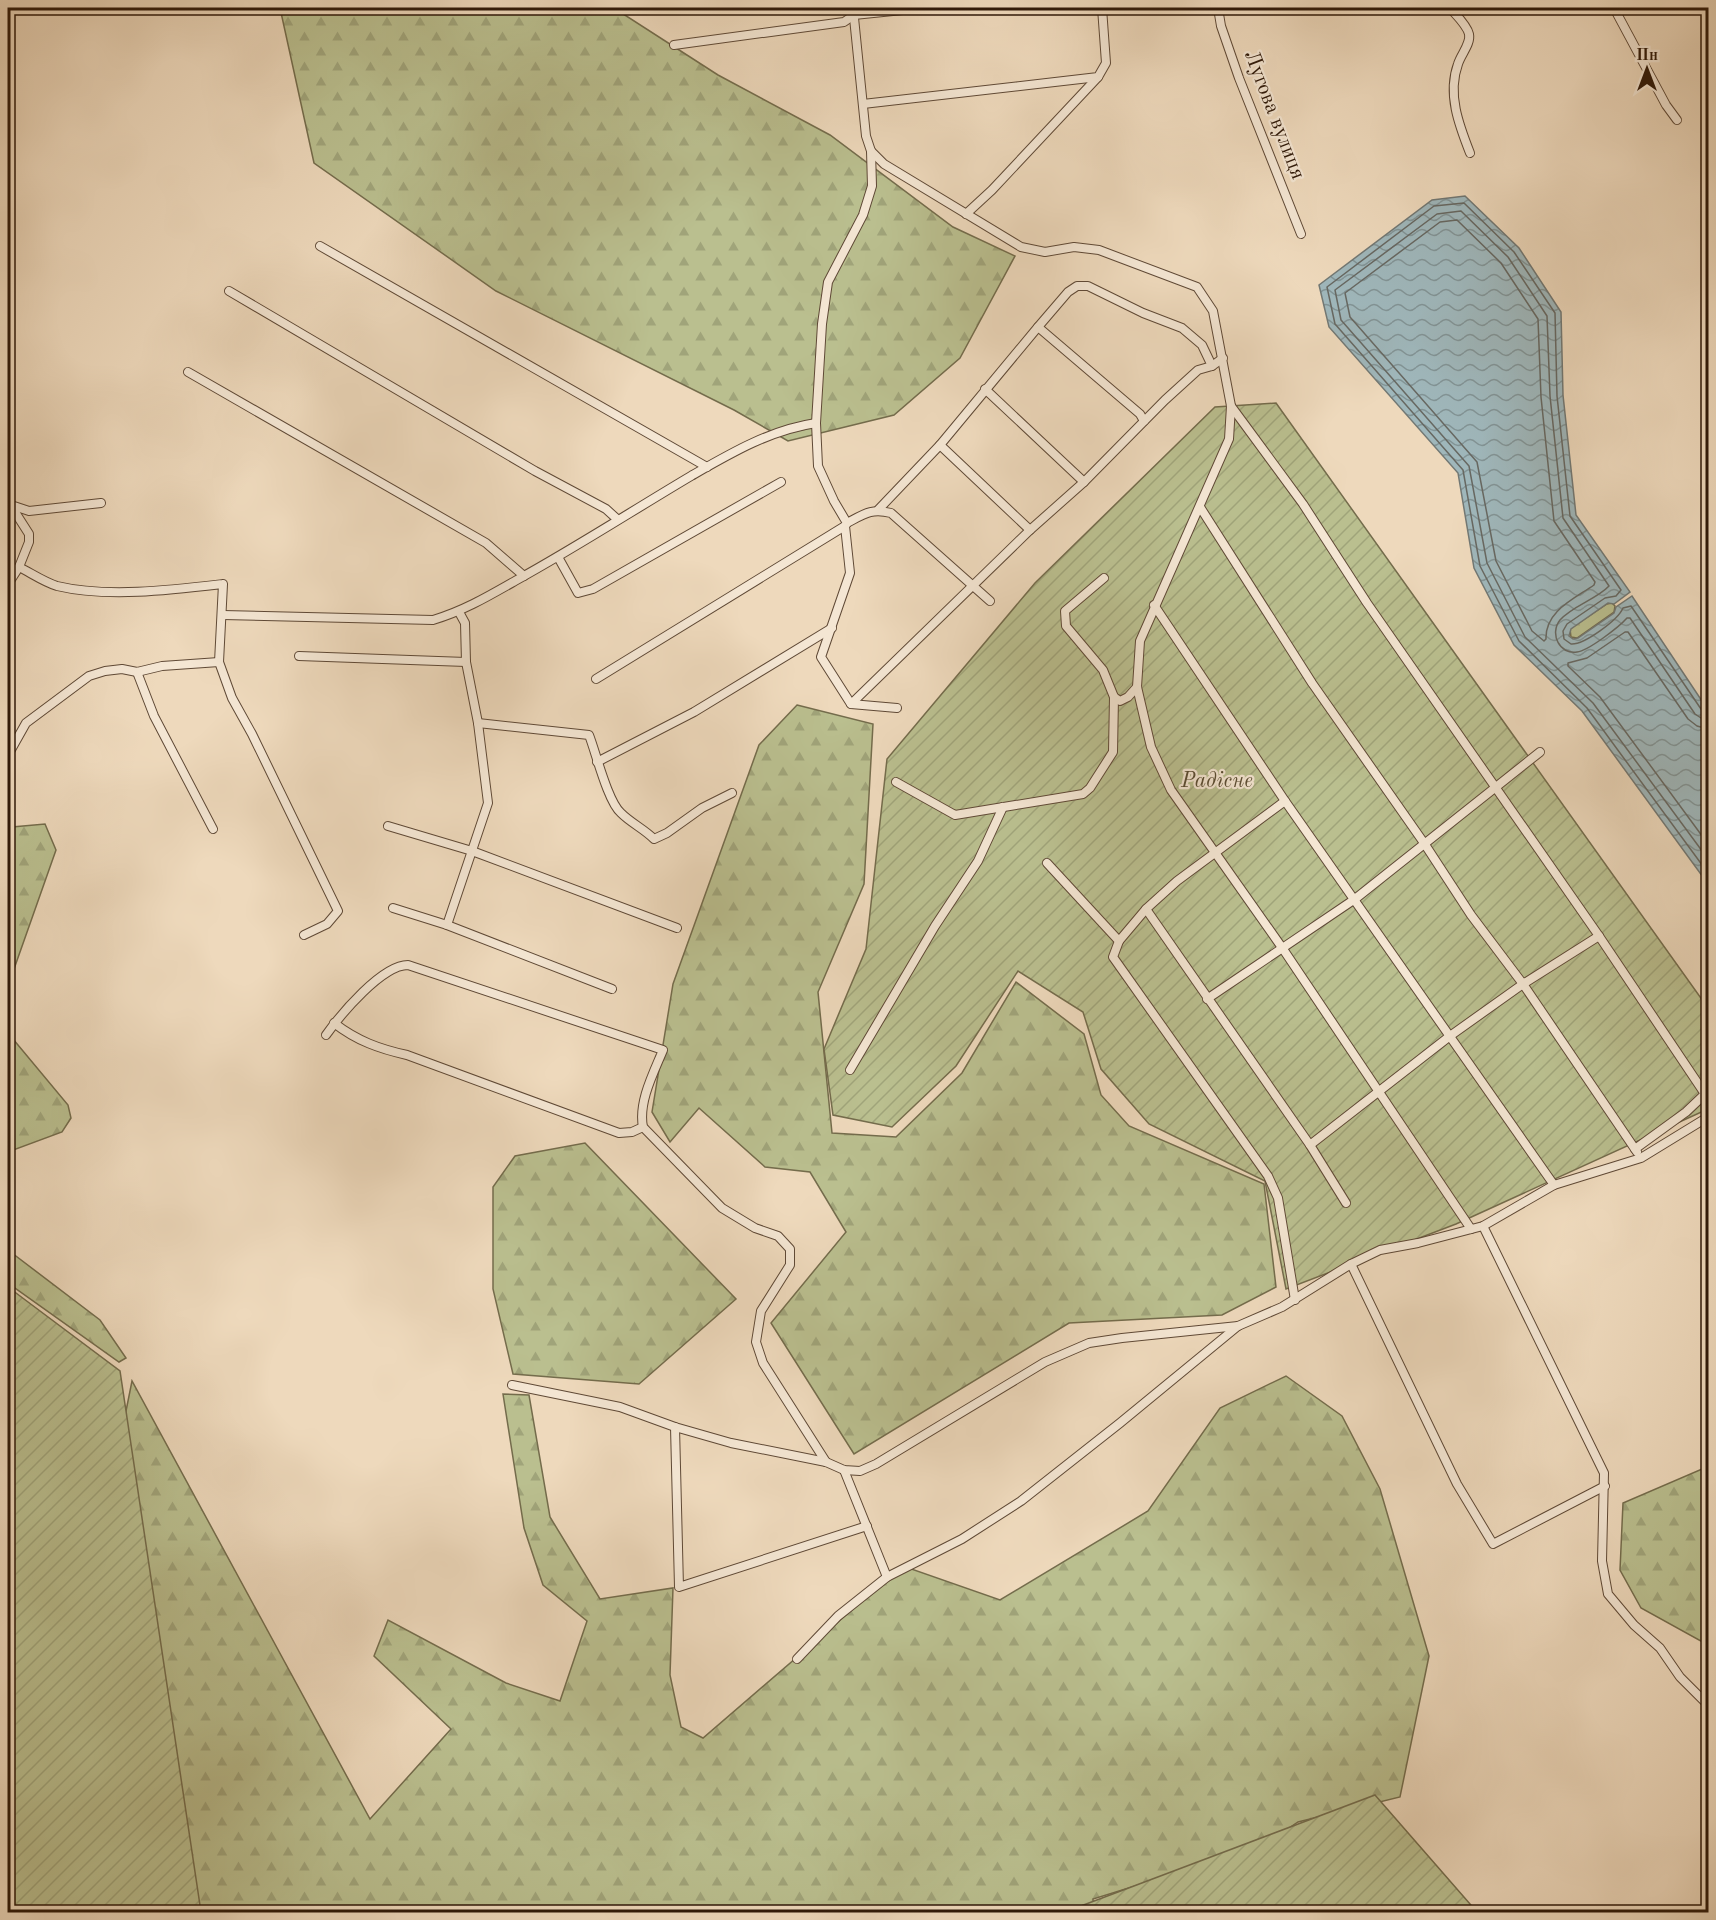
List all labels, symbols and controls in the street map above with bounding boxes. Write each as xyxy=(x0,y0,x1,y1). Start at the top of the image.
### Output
north arrow xyxy=(1617,39,1677,99)
street label: Лугова вулиця xyxy=(1240,47,1308,183)
text: Пн xyxy=(1636,48,1658,64)
park label: Радісне xyxy=(1180,771,1253,792)

